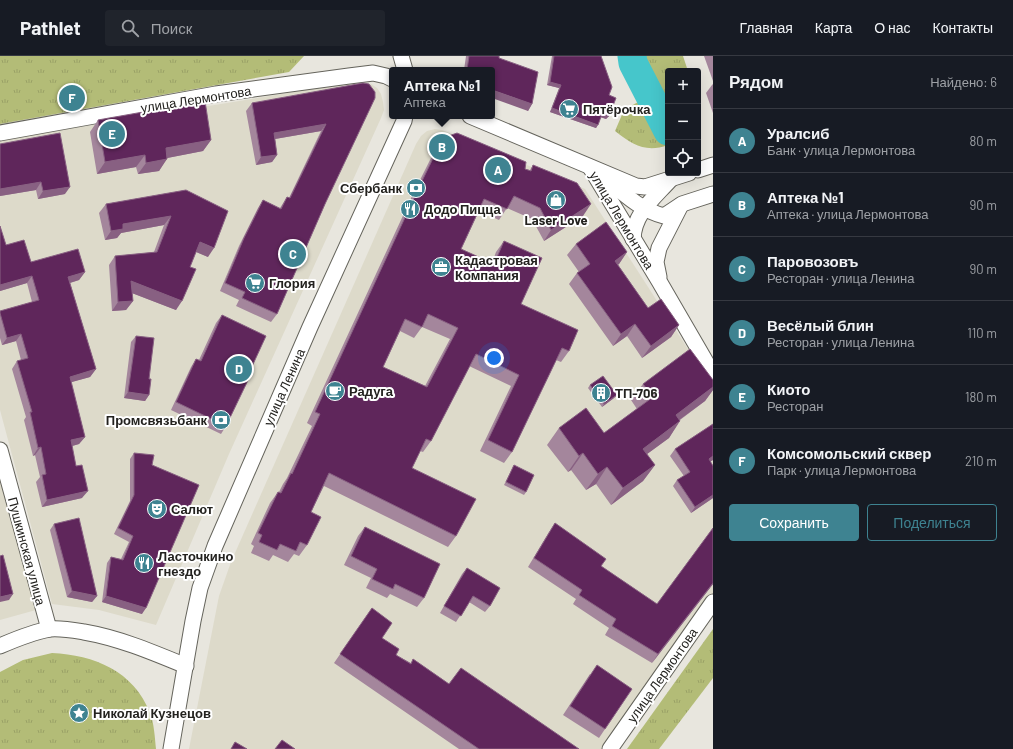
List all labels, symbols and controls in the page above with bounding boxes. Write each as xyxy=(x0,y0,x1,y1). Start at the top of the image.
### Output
search box xyxy=(105,10,385,46)
text: Pathlet xyxy=(20,16,81,39)
icon: search xyxy=(119,17,141,39)
text: Поиск xyxy=(151,19,192,37)
text: Главная xyxy=(740,19,793,36)
text: Карта xyxy=(815,19,852,36)
text: О нас xyxy=(874,19,911,36)
text: Контакты xyxy=(933,19,993,36)
popup xyxy=(389,67,495,119)
map controls xyxy=(665,68,701,176)
button: + xyxy=(665,68,701,104)
text: Рядом xyxy=(729,71,784,91)
text: Найдено: 6 xyxy=(930,74,997,90)
text: Аптека №1 xyxy=(404,76,480,94)
street label: улица Лермонтова xyxy=(140,82,253,116)
pin: F xyxy=(59,83,85,113)
text: Аптека xyxy=(404,94,446,110)
supermarket icon: Пятёрочка xyxy=(558,98,580,120)
place label: Пятёрочка xyxy=(583,101,651,117)
button: − xyxy=(665,104,701,140)
pin: E xyxy=(99,119,125,149)
text: Уралсиб xyxy=(767,124,829,142)
pin: B xyxy=(429,132,455,162)
text: A xyxy=(738,133,746,149)
text: 80 m xyxy=(970,133,997,149)
button: locate xyxy=(665,140,701,176)
text: Банк · улица Лермонтова xyxy=(767,142,915,158)
pin: A xyxy=(485,155,511,185)
street label: улица Лермонтова xyxy=(586,168,658,273)
bank icon: Сбербанк xyxy=(405,177,427,199)
place label: Сбербанк xyxy=(340,180,402,196)
text: Аптека №1 xyxy=(767,188,843,206)
shop icon: Laser Love xyxy=(545,189,567,211)
text: B xyxy=(738,197,746,213)
text: 90 m xyxy=(970,197,997,213)
restaurant icon: Додо Пицца xyxy=(399,198,421,220)
place label: Додо Пицца xyxy=(424,201,501,217)
text: Аптека · улица Лермонтова xyxy=(767,206,929,222)
place label: Laser Love xyxy=(524,212,588,228)
pin: C xyxy=(280,239,306,269)
place label: Кадастровая Компания xyxy=(455,252,538,283)
text: Паровозовъ xyxy=(767,252,858,270)
office icon: Кадастровая Компания xyxy=(430,256,452,278)
text: C xyxy=(738,261,746,277)
text: 90 m xyxy=(970,261,997,277)
text: Ресторан · улица Ленина xyxy=(767,270,914,286)
supermarket icon: Глория xyxy=(244,272,266,294)
place label: Глория xyxy=(269,275,315,291)
text: Весёлый блин xyxy=(767,316,874,334)
text: D xyxy=(738,325,746,341)
text: 110 m xyxy=(967,325,997,341)
text: Ресторан · улица Ленина xyxy=(767,334,914,350)
street label: улица Ленина xyxy=(260,345,308,428)
your location xyxy=(484,348,504,368)
pin: D xyxy=(226,354,252,384)
cafe icon: Радуга xyxy=(324,380,346,402)
text: Киото xyxy=(767,380,810,398)
building icon: ТП-706 xyxy=(590,382,612,404)
place label: Радуга xyxy=(349,383,394,399)
place label: ТП-706 xyxy=(615,385,657,401)
text: E xyxy=(738,389,746,405)
text: 180 m xyxy=(965,389,997,405)
text: Ресторан xyxy=(767,398,824,414)
bank icon: Промсвязьбанк xyxy=(210,409,232,431)
place label: Промсвязьбанк xyxy=(106,412,207,428)
text: Комсомольский сквер xyxy=(767,444,931,462)
text: F xyxy=(738,453,746,469)
text: 210 m xyxy=(965,453,997,469)
text: Парк · улица Лермонтова xyxy=(767,462,916,478)
street label: Пушкинская улица xyxy=(5,495,49,608)
theatre icon: Салют xyxy=(146,498,168,520)
place label: Салют xyxy=(171,501,213,517)
button: Сохранить xyxy=(729,504,859,541)
button: Поделиться xyxy=(867,504,997,541)
place label: Ласточкино гнездо xyxy=(158,548,234,579)
restaurant icon: Ласточкино гнездо xyxy=(133,552,155,574)
street label: улица Лермонтова xyxy=(623,624,701,725)
place icon: Николай Кузнецов xyxy=(68,702,90,724)
place label: Николай Кузнецов xyxy=(93,705,211,721)

